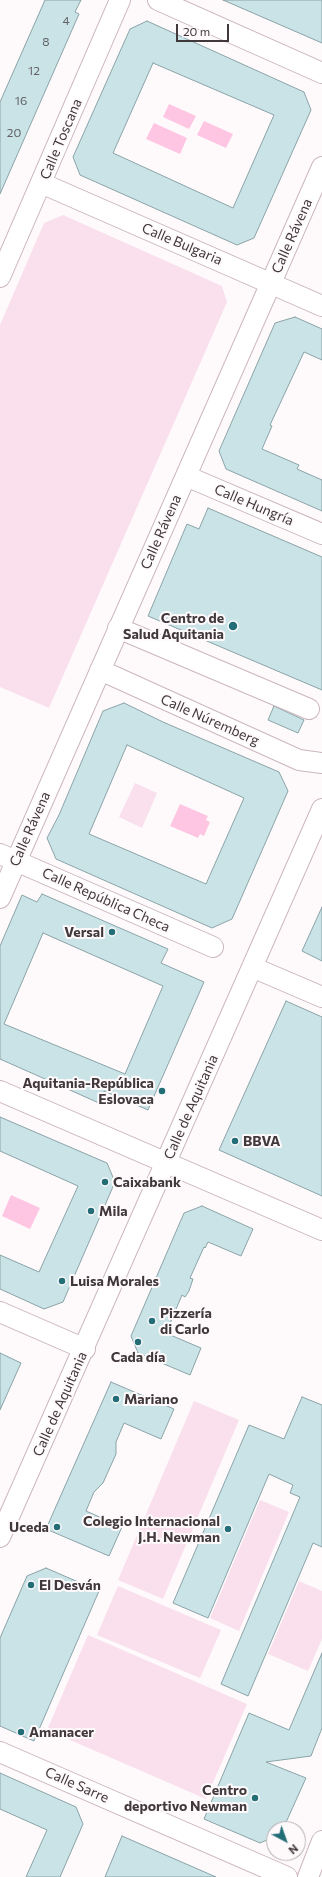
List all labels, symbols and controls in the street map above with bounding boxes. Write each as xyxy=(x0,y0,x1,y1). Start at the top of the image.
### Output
house number: 4 xyxy=(62,14,70,28)
scale bar xyxy=(178,16,231,42)
text: 20 m xyxy=(183,24,210,38)
house number: 8 xyxy=(42,35,50,49)
house number: 12 xyxy=(28,64,40,78)
house number: 16 xyxy=(15,94,27,108)
street label: Calle Toscana xyxy=(36,96,86,182)
house number: 20 xyxy=(7,126,21,140)
street label: Calle Rávena xyxy=(268,196,316,276)
street label: Calle Bulgaria xyxy=(139,220,225,268)
street label: Calle Hungría xyxy=(212,481,296,529)
street label: Calle Rávena xyxy=(137,492,185,572)
place label: Centro de Salud Aquitania xyxy=(123,610,224,642)
marker: Centro de Salud Aquitania xyxy=(227,620,239,632)
street label: Calle Núremberg xyxy=(158,691,262,749)
street label: Calle Rávena xyxy=(6,789,54,869)
street label: Calle República Checa xyxy=(40,864,172,936)
place label: Versal xyxy=(64,924,104,940)
marker: Versal xyxy=(107,927,117,937)
street label: Calle de Aquitania xyxy=(160,1052,222,1162)
place label: Aquitania-República Eslovaca xyxy=(23,1075,154,1108)
marker: Aquitania-República Eslovaca xyxy=(157,1086,167,1096)
place label: BBVA xyxy=(243,1133,280,1149)
marker: BBVA xyxy=(230,1136,240,1146)
place label: Caixabank xyxy=(113,1174,181,1190)
marker: Caixabank xyxy=(100,1177,110,1187)
place label: Mila xyxy=(99,1203,128,1219)
marker: Mila xyxy=(86,1206,96,1216)
place label: Luisa Morales xyxy=(70,1273,159,1289)
marker: Luisa Morales xyxy=(57,1276,67,1286)
place label: Pizzería di Carlo xyxy=(160,1305,212,1338)
marker: Pizzería di Carlo xyxy=(147,1316,157,1326)
marker: Cada día xyxy=(133,1337,143,1347)
street label: Calle de Aquitania xyxy=(29,1349,91,1459)
place label: Cada día xyxy=(111,1349,165,1365)
place label: Mariano xyxy=(124,1391,178,1407)
marker: Mariano xyxy=(111,1394,121,1404)
place label: Colegio Internacional J.H. Newman xyxy=(83,1513,220,1546)
place label: Uceda xyxy=(9,1519,49,1535)
marker: Uceda xyxy=(52,1522,62,1532)
marker: Colegio Internacional J.H. Newman xyxy=(223,1524,233,1534)
place label: El Desván xyxy=(39,1577,101,1593)
marker: El Desván xyxy=(26,1580,36,1590)
place label: Amanacer xyxy=(29,1724,94,1740)
marker: Amanacer xyxy=(16,1727,26,1737)
street label: Calle Sarre xyxy=(43,1764,111,1806)
place label: Centro deportivo Newman xyxy=(124,1782,247,1814)
marker: Centro deportivo Newman xyxy=(250,1793,260,1803)
north arrow xyxy=(266,1821,306,1861)
text: N xyxy=(286,1842,301,1857)

